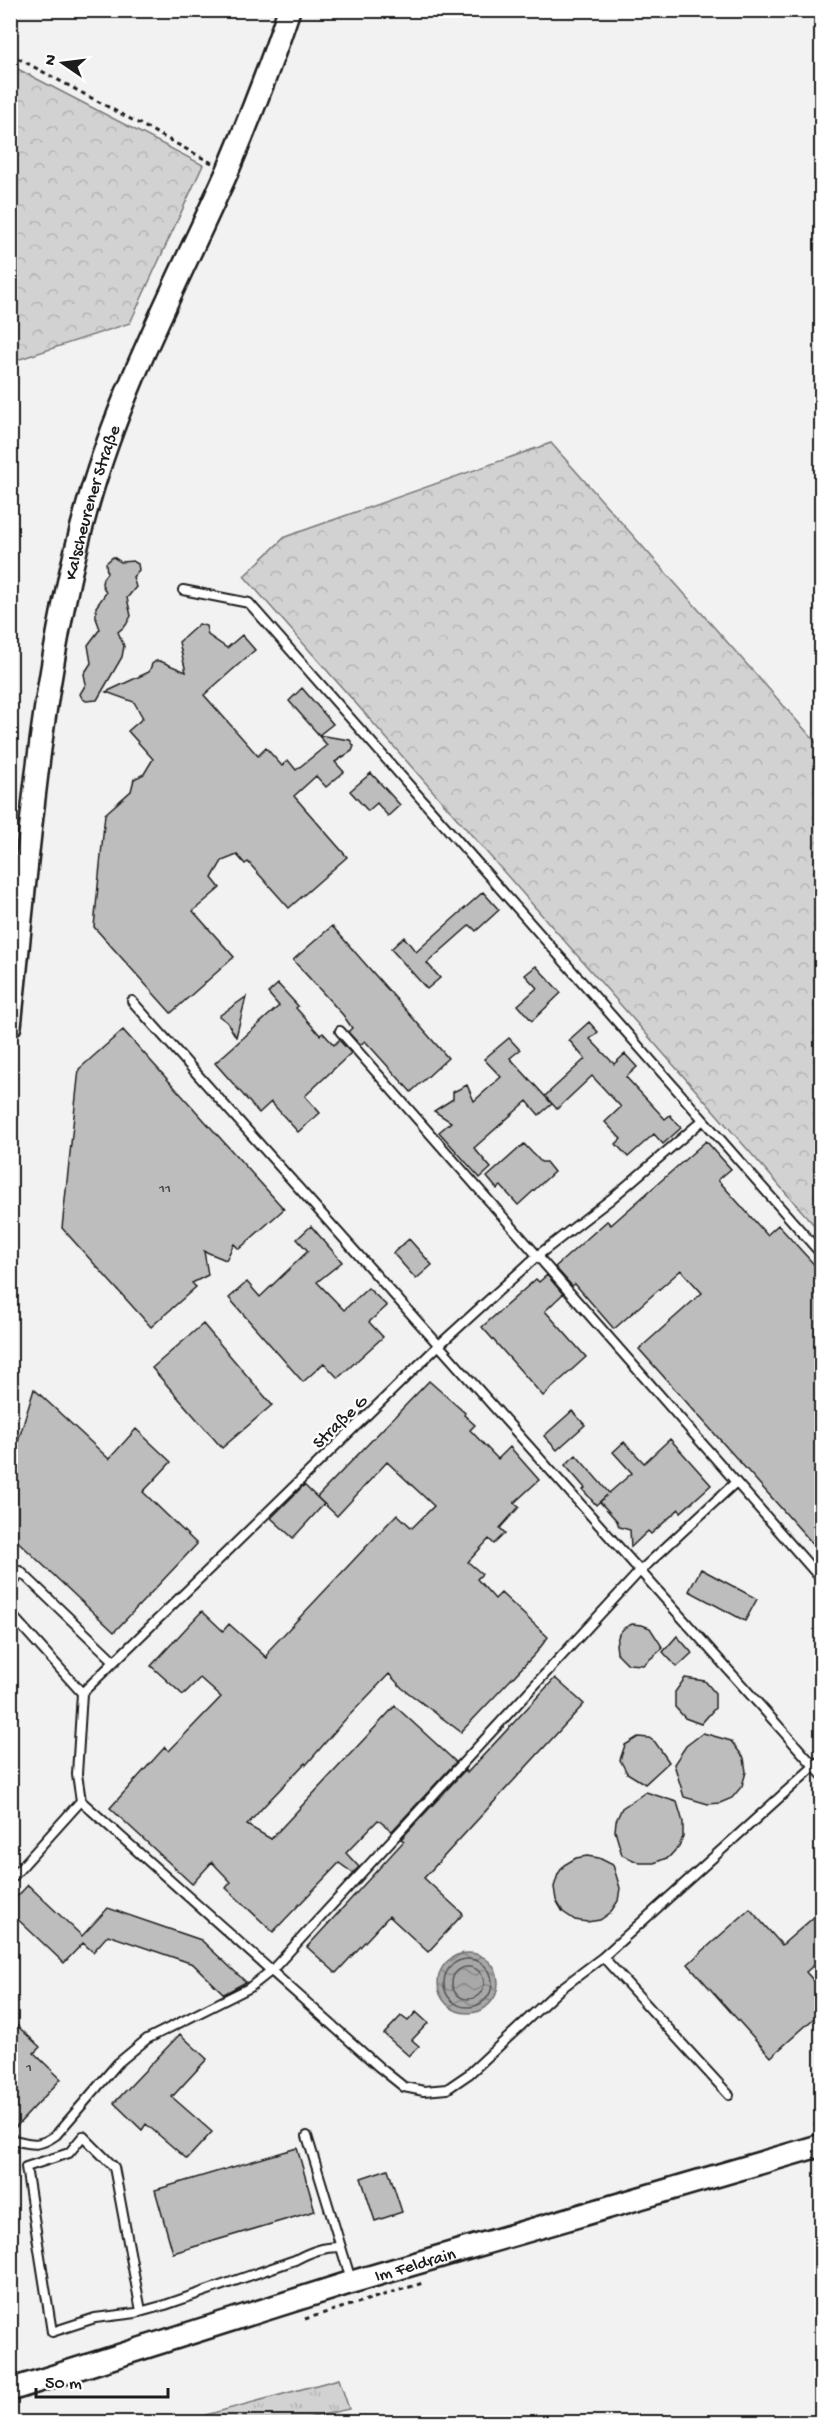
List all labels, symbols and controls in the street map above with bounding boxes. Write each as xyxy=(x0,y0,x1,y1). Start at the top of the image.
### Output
north arrow xyxy=(33,33,93,93)
text: N xyxy=(41,52,62,68)
street label: Kalscheurener Straße xyxy=(61,422,126,582)
house number: 11 xyxy=(158,1180,171,1198)
street label: Straße G xyxy=(309,1391,373,1454)
house number: 1 xyxy=(25,2059,32,2077)
street label: Im Feldrain xyxy=(373,2244,459,2288)
scale bar xyxy=(36,2361,168,2399)
text: 50 m xyxy=(45,2374,82,2395)

